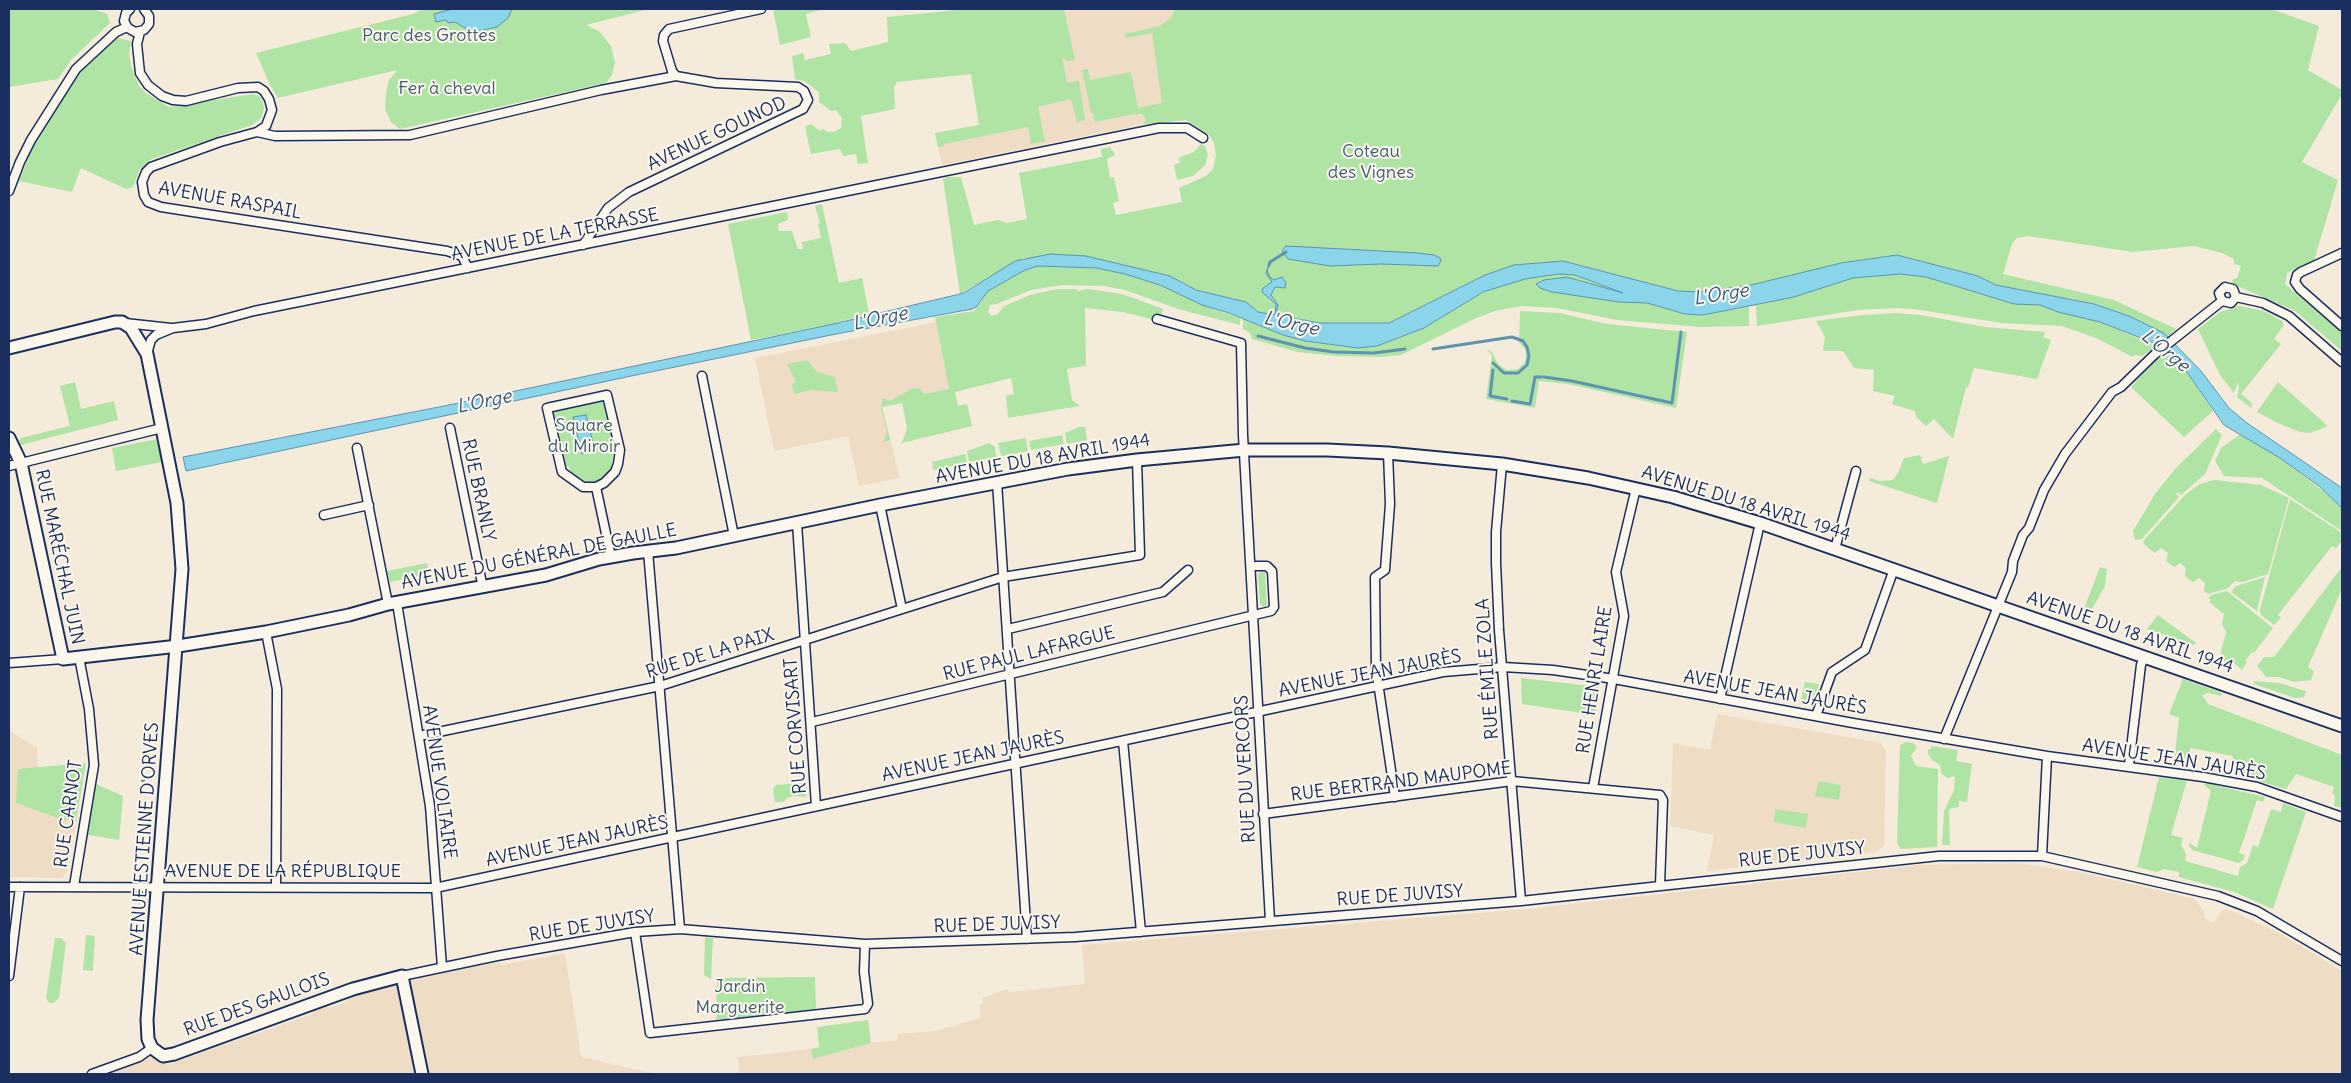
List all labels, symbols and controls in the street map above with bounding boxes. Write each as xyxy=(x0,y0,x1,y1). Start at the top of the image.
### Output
park label: Parc des Grottes xyxy=(362,25,496,47)
park label: Fer à cheval xyxy=(398,78,496,100)
street label: AVENUE GOUNOD xyxy=(644,92,790,176)
park label: Coteau des Vignes xyxy=(1328,141,1414,183)
street label: AVENUE RASPAIL xyxy=(157,178,303,224)
street label: AVENUE DE LA TERRASSE xyxy=(450,204,660,266)
water label: L'Orge xyxy=(1692,279,1750,311)
water label: L'Orge xyxy=(851,302,909,336)
water label: L'Orge xyxy=(1262,307,1320,341)
water label: L'Orge xyxy=(2136,325,2194,377)
water label: L'Orge xyxy=(455,385,513,419)
park label: Square du Miroir xyxy=(548,415,620,458)
street label: AVENUE DU 18 AVRIL 1944 xyxy=(934,429,1152,489)
street label: RUE BRANLY xyxy=(457,437,499,543)
street label: AVENUE DU 18 AVRIL 1944 xyxy=(1639,462,1853,546)
street label: RUE MARÉCHAL JUIN xyxy=(30,467,88,647)
street label: AVENUE DU GÉNÉRAL DE GAULLE xyxy=(399,520,679,594)
street label: AVENUE DU 18 AVRIL 1944 xyxy=(2024,587,2236,679)
street label: RUE ÉMILE ZOLA xyxy=(1472,598,1504,740)
street label: RUE HENRI LAIRE xyxy=(1573,605,1617,755)
street label: RUE PAUL LAFARGUE xyxy=(941,622,1117,686)
street label: RUE DE LA PAIX xyxy=(643,624,777,684)
street label: AVENUE JEAN JAURÈS xyxy=(1277,646,1463,702)
street label: RUE CORVISART xyxy=(780,657,812,795)
street label: AVENUE JEAN JAURÈS xyxy=(1682,666,1868,720)
street label: RUE DU VERCORS xyxy=(1231,695,1261,843)
street label: AVENUE VOLTAIRE xyxy=(417,703,461,861)
street label: AVENUE ESTIENNE D'ORVES xyxy=(126,722,164,956)
street label: AVENUE JEAN JAURÈS xyxy=(880,727,1066,787)
street label: AVENUE JEAN JAURÈS xyxy=(2081,735,2267,785)
street label: RUE BERTRAND MAUPOME xyxy=(1289,758,1513,806)
street label: RUE CARNOT xyxy=(51,759,87,869)
street label: AVENUE JEAN JAURÈS xyxy=(484,812,670,872)
street label: RUE DE JUVISY xyxy=(1738,838,1866,872)
street label: AVENUE DE LA RÉPUBLIQUE xyxy=(165,861,401,883)
street label: RUE DE JUVISY xyxy=(1336,881,1464,911)
street label: RUE DE JUVISY xyxy=(528,905,656,947)
street label: RUE DE JUVISY xyxy=(933,912,1061,938)
street label: RUE DES GAULOIS xyxy=(181,969,333,1041)
park label: Jardin Marguerite xyxy=(695,976,785,1019)

